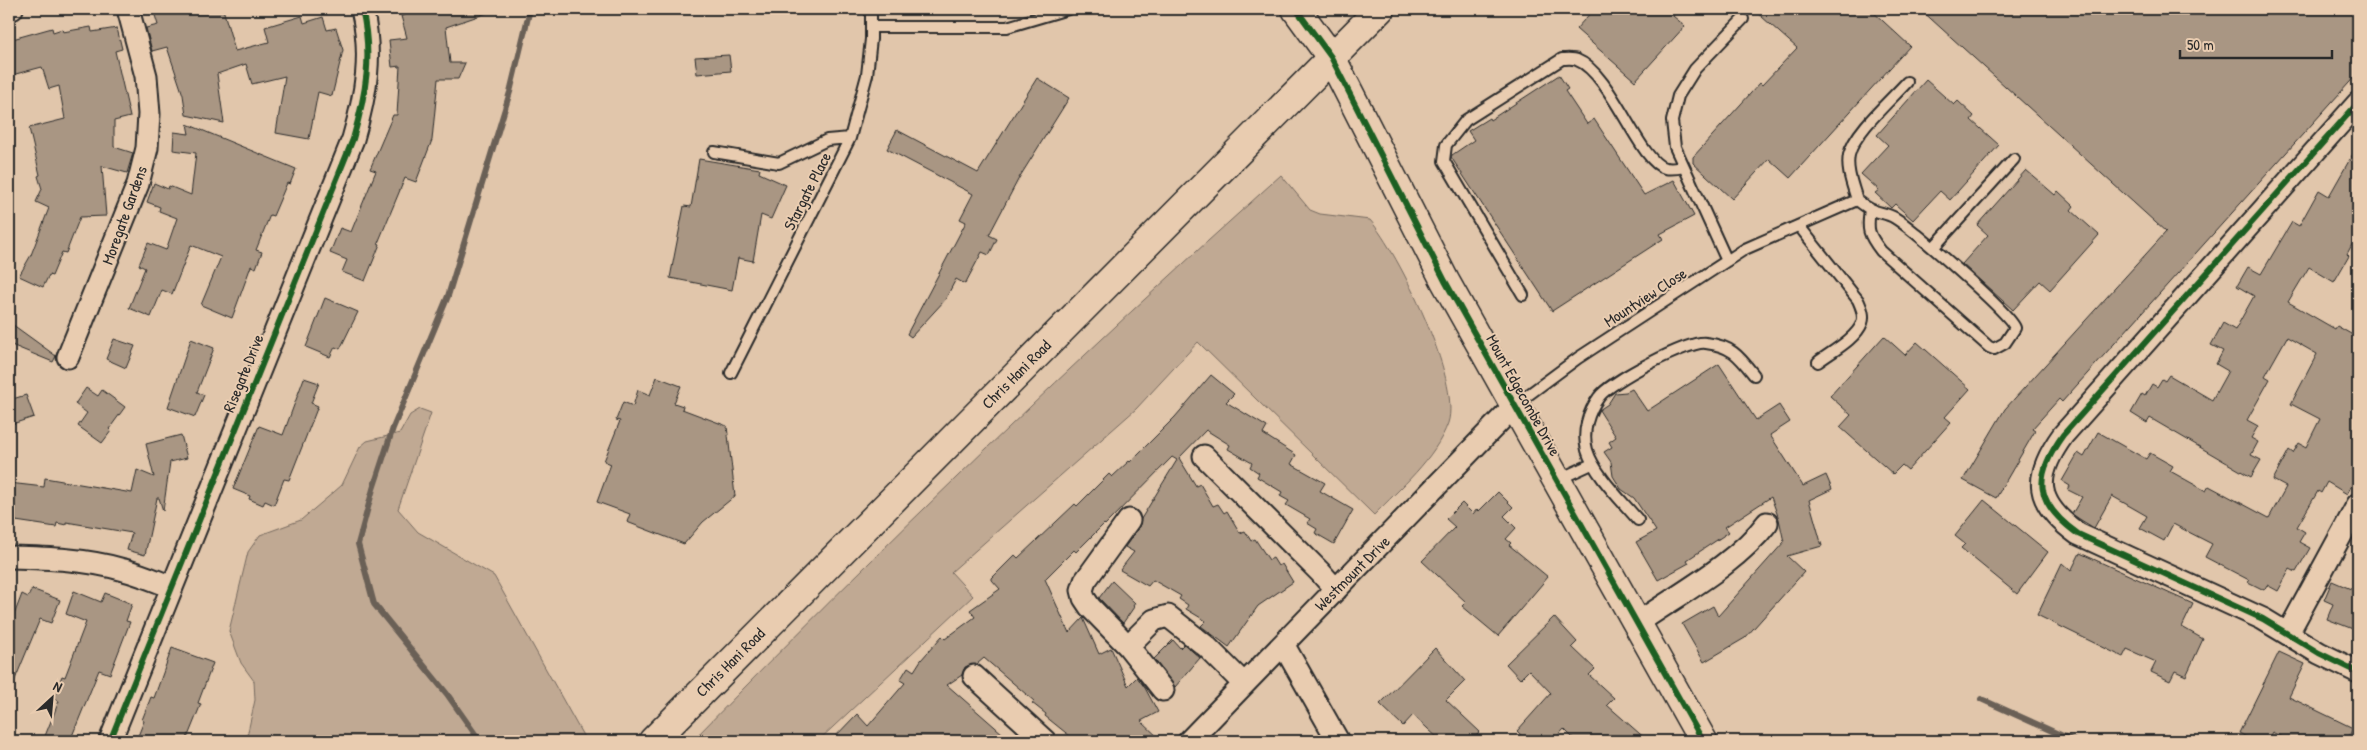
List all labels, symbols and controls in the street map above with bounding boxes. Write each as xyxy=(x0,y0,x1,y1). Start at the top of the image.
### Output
scale bar xyxy=(2180,28,2332,60)
text: 50 m xyxy=(2187,34,2214,55)
street label: Stargate Place xyxy=(778,148,836,234)
street label: Moregate Gardens xyxy=(96,163,152,267)
street label: Mountview Close xyxy=(1599,262,1691,332)
street label: Risegate Drive xyxy=(217,330,269,415)
street label: Mount Edgecombe Drive xyxy=(1481,330,1567,460)
street label: Chris Hani Road xyxy=(977,335,1055,413)
street label: Westmount Drive xyxy=(1310,530,1395,615)
street label: Chris Hani Road xyxy=(691,623,769,701)
north arrow xyxy=(28,672,78,722)
text: N xyxy=(50,676,66,696)

